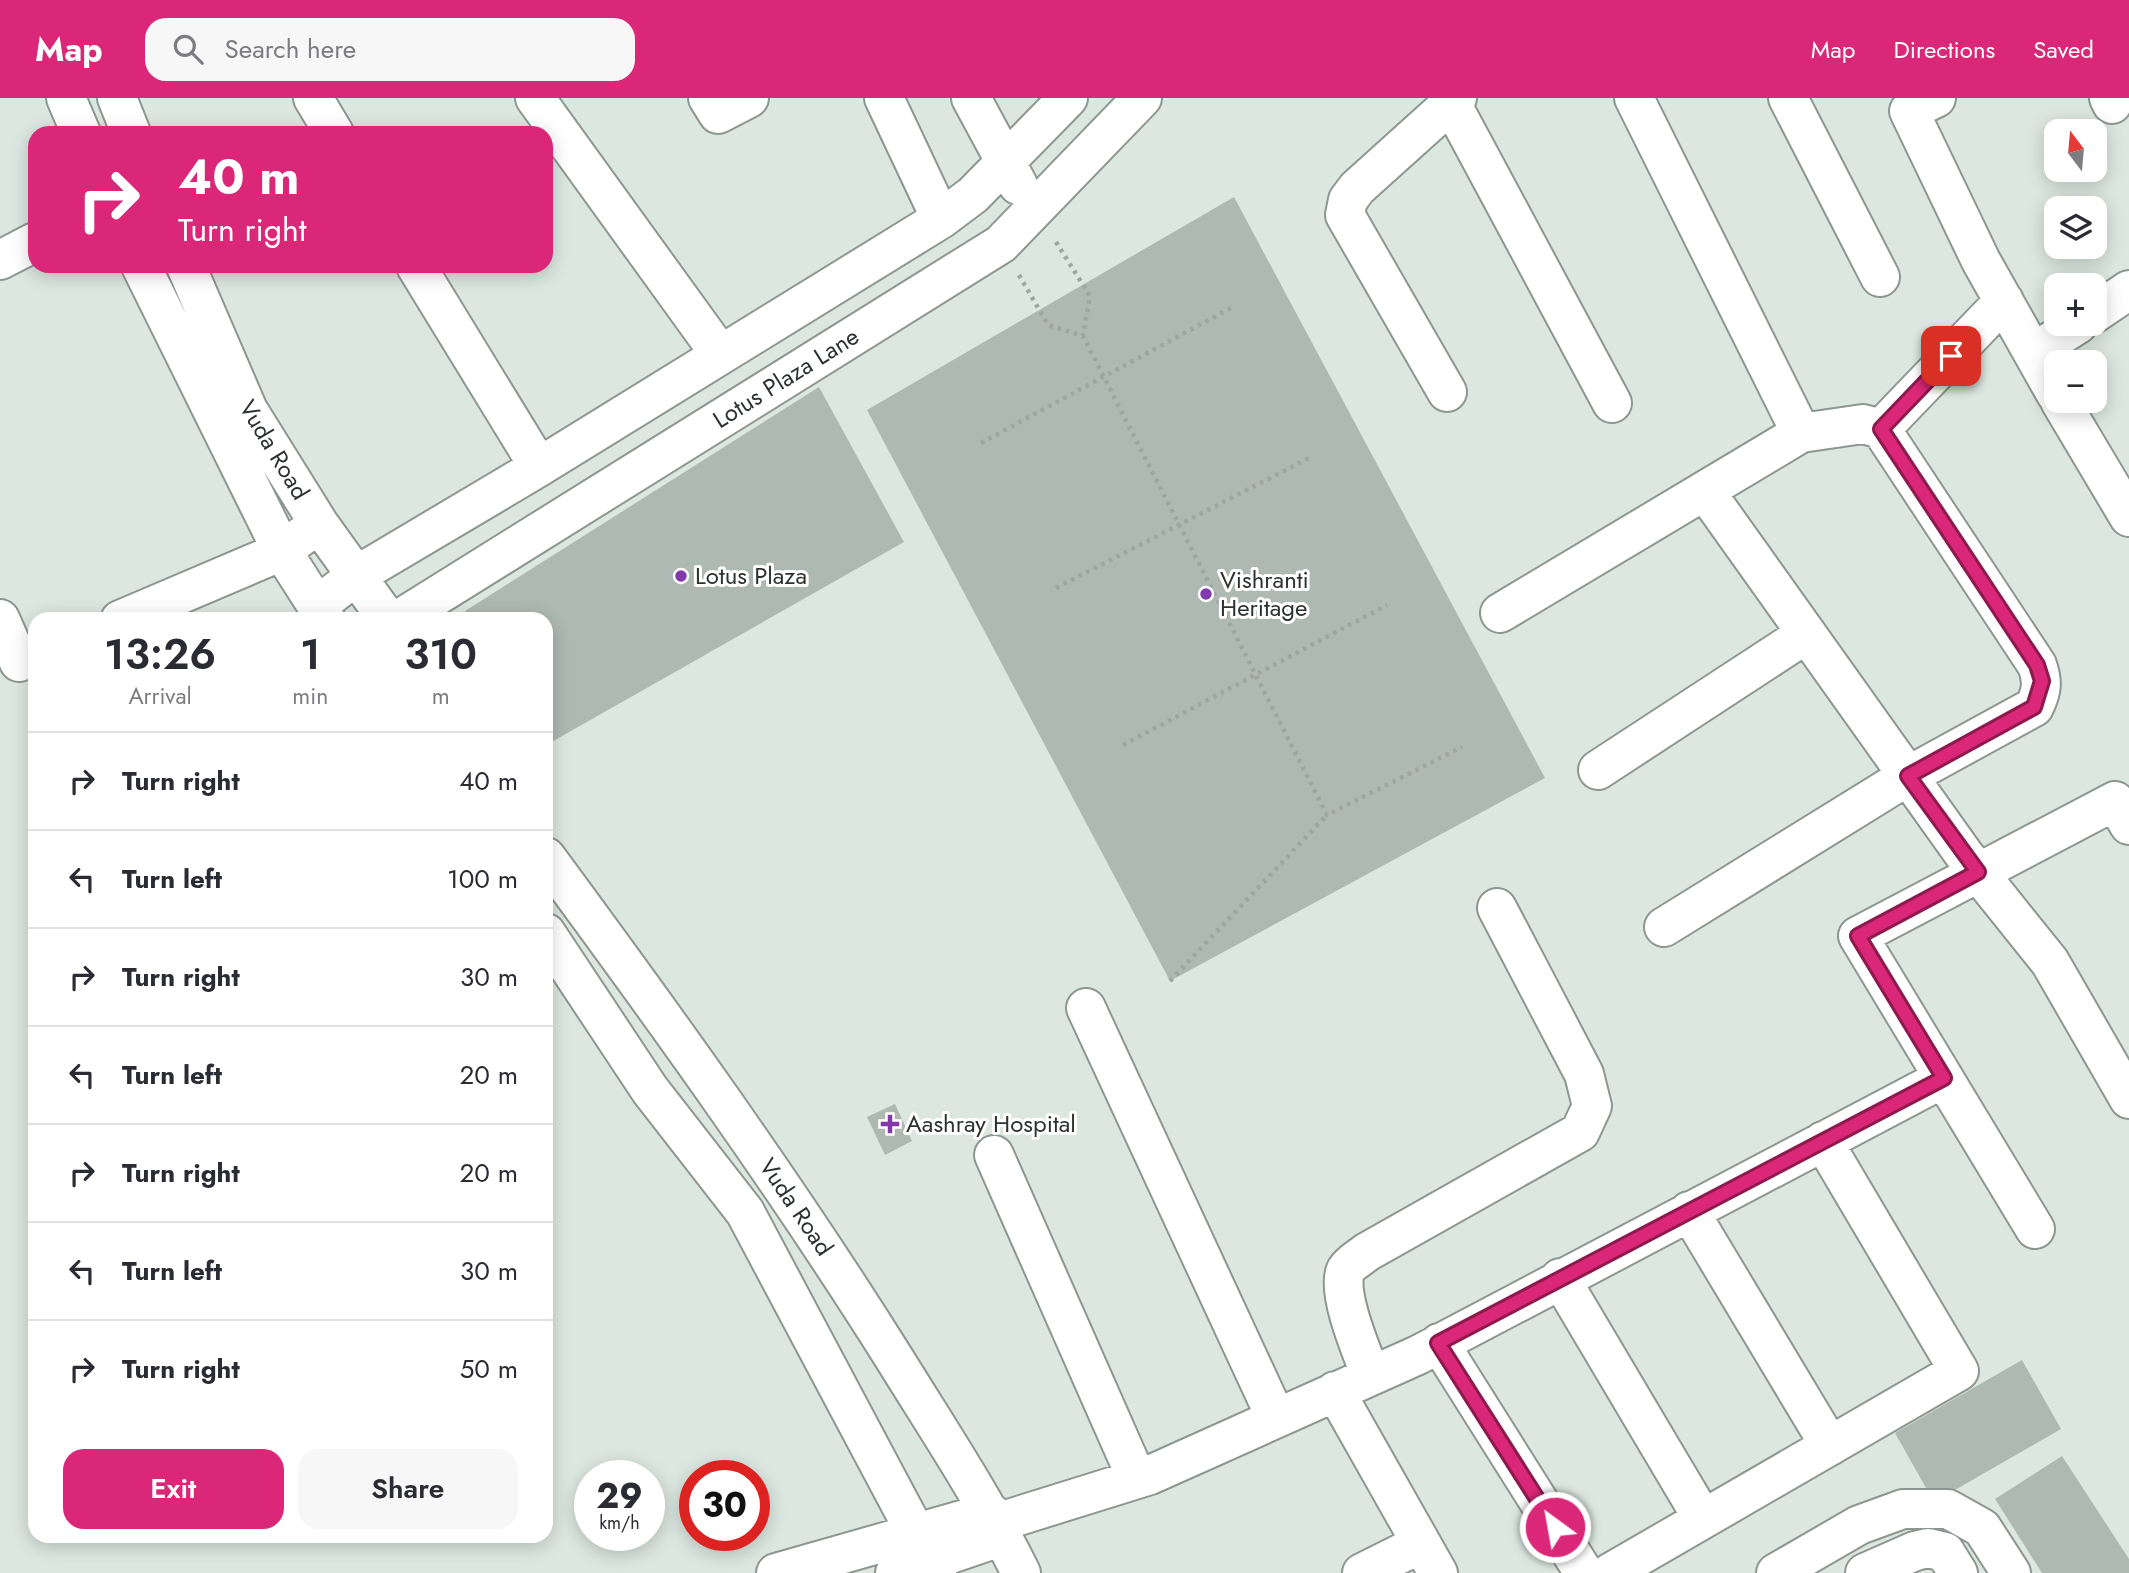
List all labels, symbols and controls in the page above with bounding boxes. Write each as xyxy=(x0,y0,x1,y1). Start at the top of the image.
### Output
search box xyxy=(145,18,635,81)
text: Map xyxy=(35,26,103,73)
icon: search xyxy=(169,30,207,68)
text: Search here xyxy=(225,30,356,68)
text: Map xyxy=(1811,32,1856,67)
text: Directions xyxy=(1894,32,1995,67)
text: Saved xyxy=(2033,32,2094,67)
north arrow xyxy=(2044,119,2107,182)
map controls xyxy=(2044,119,2107,413)
text: 40 m xyxy=(178,142,300,212)
icon: right xyxy=(63,154,154,245)
button: layers xyxy=(2044,196,2107,259)
text: Turn right xyxy=(178,207,307,253)
button: + xyxy=(2044,273,2107,336)
street label: Lotus Plaza Lane xyxy=(706,319,866,437)
pin xyxy=(1921,326,1981,386)
icon: arrive xyxy=(1932,337,1970,375)
button: − xyxy=(2044,350,2107,413)
street label: Vuda Road xyxy=(231,393,318,506)
place label: Lotus Plaza xyxy=(695,558,807,593)
place label: Vishranti Heritage xyxy=(1220,562,1309,625)
marker: Lotus Plaza xyxy=(673,568,689,584)
marker: Vishranti Heritage xyxy=(1198,586,1214,602)
text: 13:26 xyxy=(104,624,216,685)
text: 1 xyxy=(300,624,321,685)
text: 310 xyxy=(404,624,477,685)
text: Arrival xyxy=(128,679,192,713)
text: min xyxy=(292,679,328,713)
text: m xyxy=(432,679,450,713)
icon: right xyxy=(63,762,101,800)
text: Turn right xyxy=(122,762,240,800)
text: 40 m xyxy=(459,762,518,800)
icon: left xyxy=(63,860,101,898)
text: Turn left xyxy=(122,860,222,898)
text: 100 m xyxy=(447,860,518,898)
icon: right xyxy=(63,958,101,996)
text: Turn right xyxy=(122,958,240,996)
text: 30 m xyxy=(460,958,518,996)
icon: left xyxy=(63,1056,101,1094)
text: Turn left xyxy=(122,1056,222,1094)
text: 20 m xyxy=(460,1056,518,1094)
place label: Aashray Hospital xyxy=(906,1106,1076,1141)
marker: Aashray Hospital xyxy=(880,1114,900,1134)
street label: Vuda Road xyxy=(751,1151,842,1262)
icon: right xyxy=(63,1154,101,1192)
text: Turn right xyxy=(122,1154,240,1192)
text: 20 m xyxy=(460,1154,518,1192)
icon: left xyxy=(63,1252,101,1290)
text: Turn left xyxy=(122,1252,222,1290)
text: 30 m xyxy=(460,1252,518,1290)
icon: right xyxy=(63,1350,101,1388)
text: Turn right xyxy=(122,1350,240,1388)
text: 50 m xyxy=(460,1350,518,1388)
button: Exit xyxy=(63,1449,284,1529)
button: Share xyxy=(298,1449,518,1529)
speed limit sign: 30 xyxy=(679,1460,770,1551)
text: 29 xyxy=(596,1471,643,1521)
position arrow xyxy=(1518,1490,1592,1564)
text: km/h xyxy=(599,1510,640,1536)

